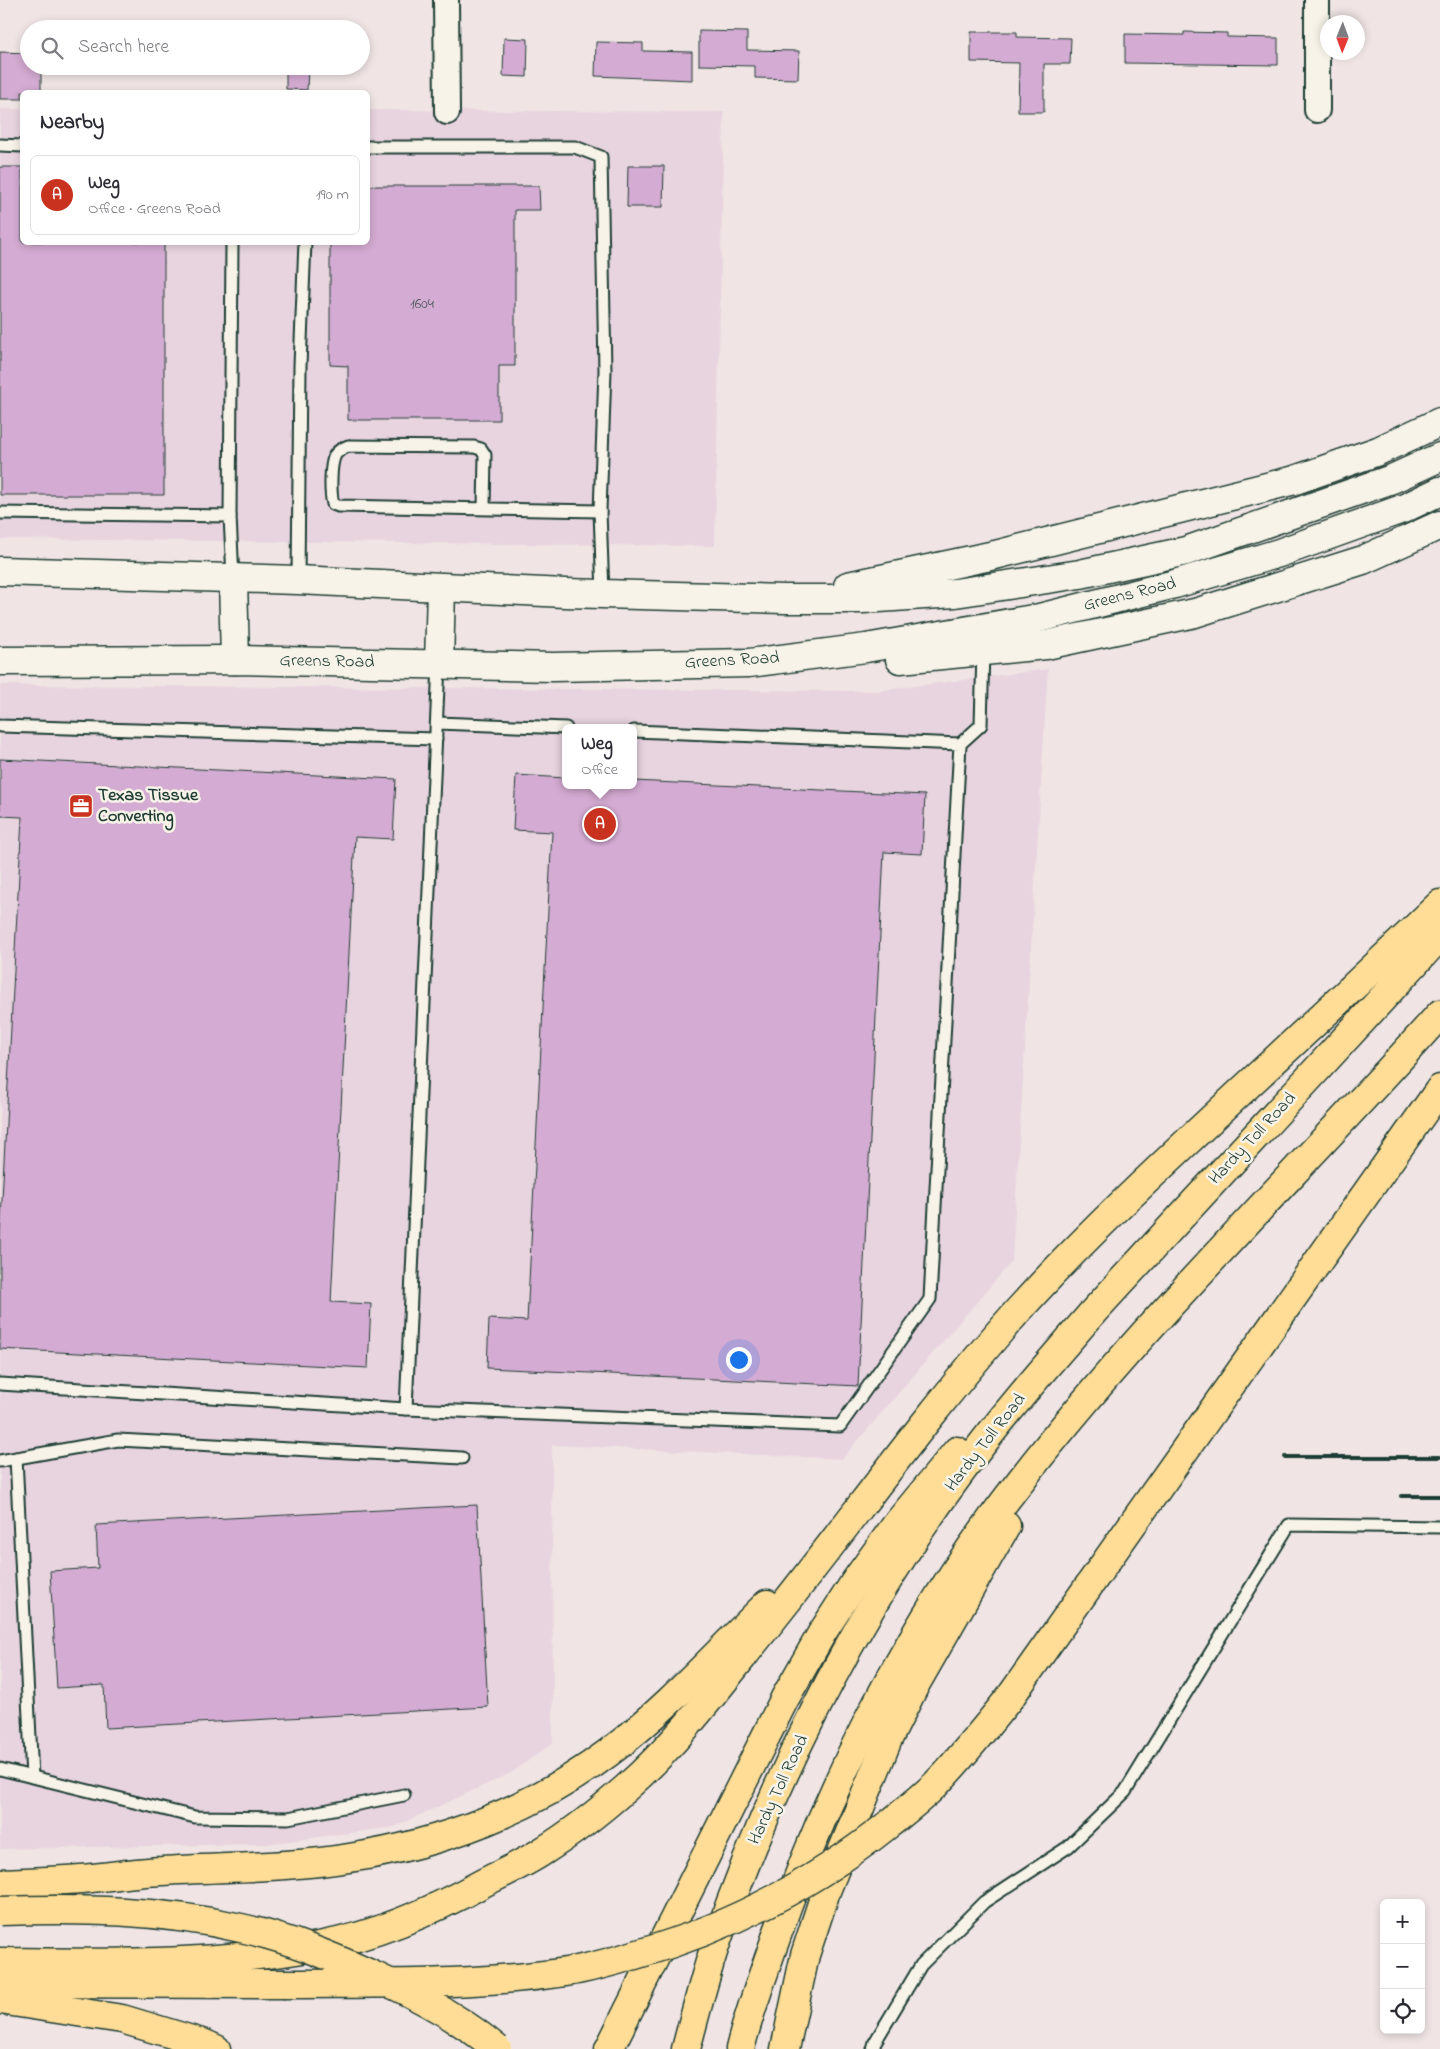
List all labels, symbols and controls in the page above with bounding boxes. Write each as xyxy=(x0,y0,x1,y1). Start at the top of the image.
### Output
north arrow xyxy=(1320,15,1365,60)
search box xyxy=(20,20,370,75)
icon: search xyxy=(38,34,66,62)
text: Search here xyxy=(78,34,169,61)
text: Nearby xyxy=(40,108,104,138)
text: Weg xyxy=(88,170,120,197)
text: A xyxy=(52,183,62,207)
text: 190 m xyxy=(316,183,349,207)
text: Office · Greens Road xyxy=(88,197,221,221)
house number: 1604 xyxy=(410,293,434,315)
street label: Greens Road xyxy=(1081,571,1179,619)
street label: Greens Road xyxy=(684,646,780,676)
street label: Greens Road xyxy=(279,648,375,676)
popup xyxy=(562,724,637,789)
text: Weg xyxy=(581,731,613,758)
text: Office xyxy=(581,758,618,782)
place label: Texas Tissue Converting xyxy=(98,783,199,831)
office icon: Texas Tissue Converting xyxy=(68,793,94,819)
pin: A xyxy=(584,805,616,843)
street label: Hardy Toll Road xyxy=(1203,1087,1303,1191)
your location xyxy=(726,1347,752,1373)
street label: Hardy Toll Road xyxy=(939,1388,1033,1498)
street label: Hardy Toll Road xyxy=(742,1731,816,1849)
map controls xyxy=(1380,1899,1425,2034)
button: + xyxy=(1380,1899,1425,1944)
button: − xyxy=(1380,1944,1425,1989)
button: locate xyxy=(1380,1989,1425,2034)

